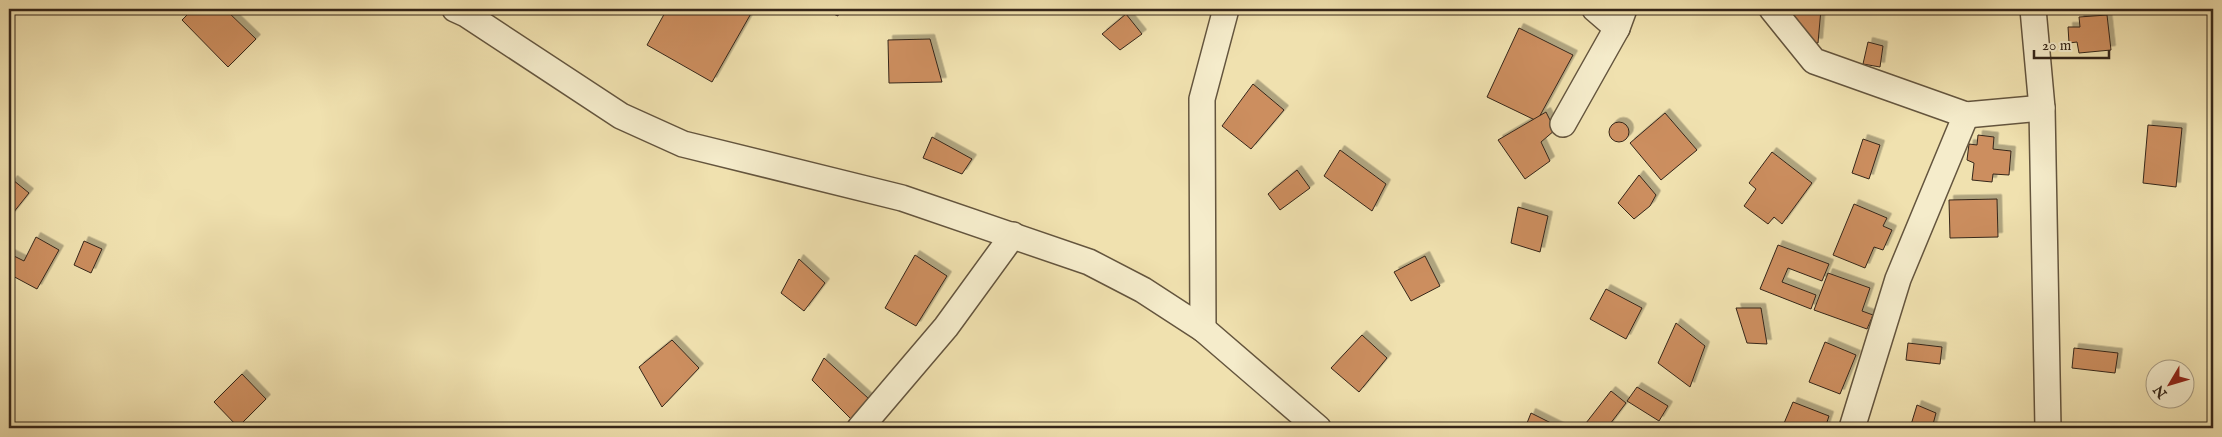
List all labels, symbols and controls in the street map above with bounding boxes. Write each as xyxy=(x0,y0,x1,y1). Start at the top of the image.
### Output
scale bar xyxy=(2034,28,2110,60)
text: 20 m xyxy=(2042,36,2072,55)
north arrow xyxy=(2144,360,2194,410)
text: N xyxy=(2150,381,2172,402)

